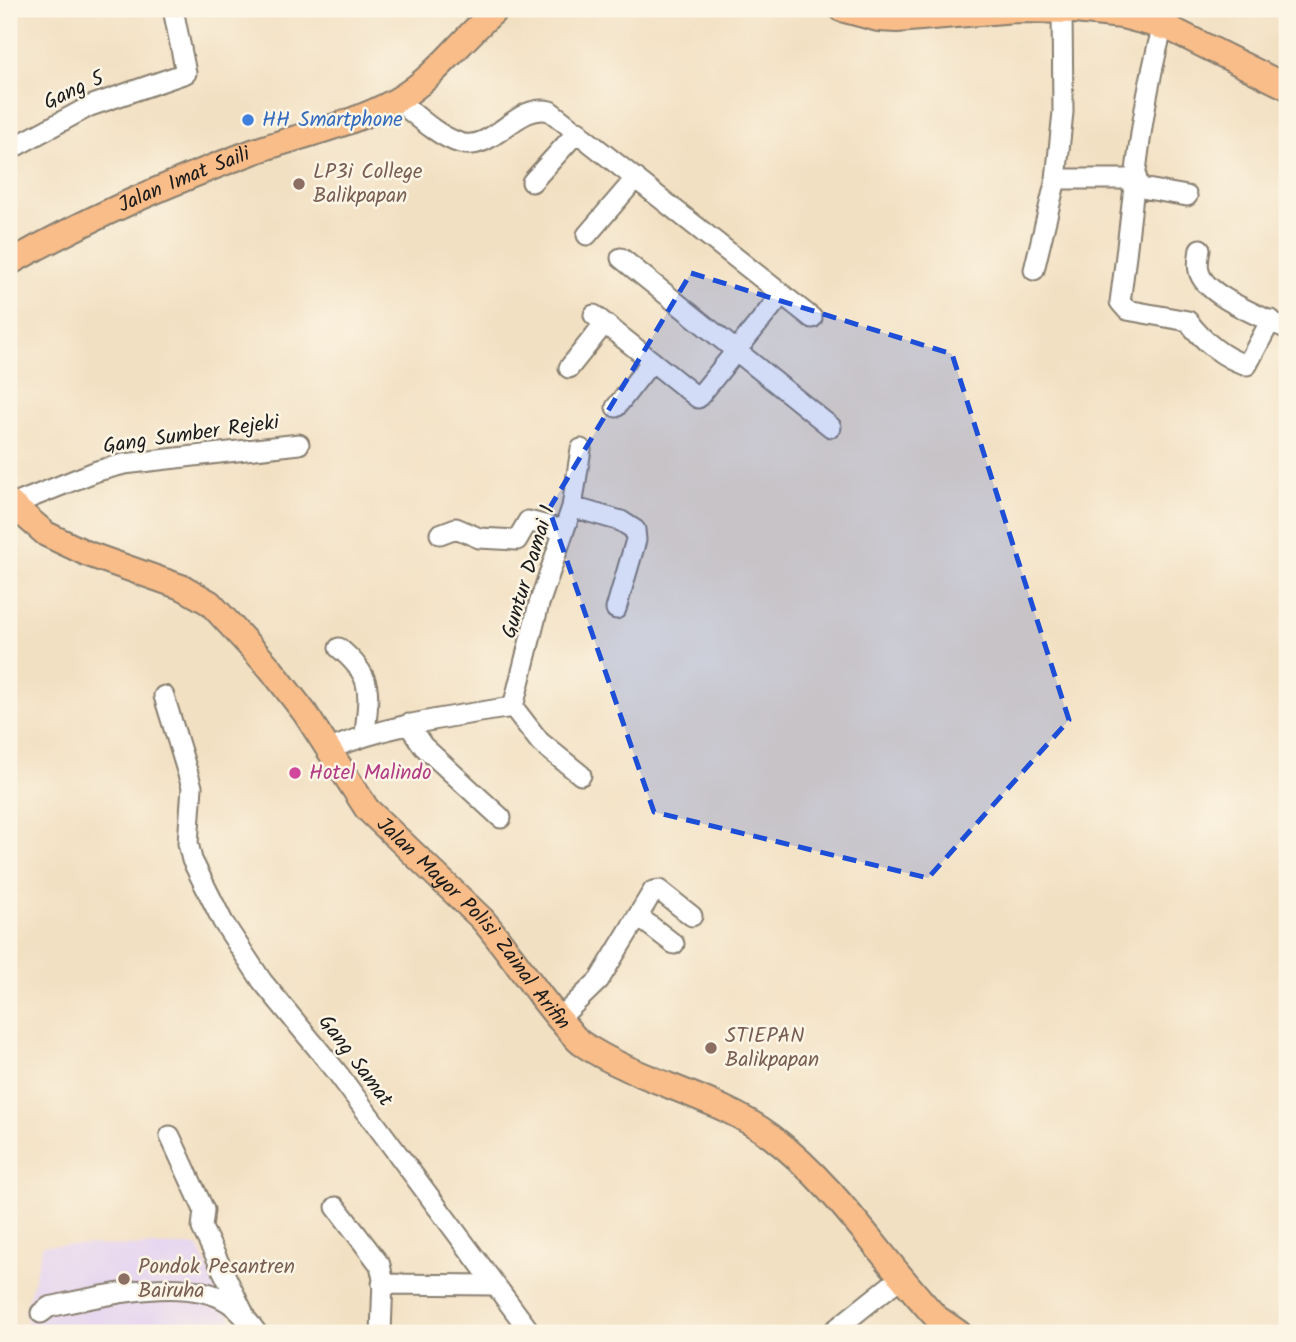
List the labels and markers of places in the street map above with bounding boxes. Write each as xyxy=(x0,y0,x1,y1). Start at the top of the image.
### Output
place label: HH Smartphone xyxy=(262,104,403,137)
marker: HH Smartphone xyxy=(240,112,256,128)
place label: LP3i College Balikpapan xyxy=(313,156,423,213)
marker: LP3i College Balikpapan xyxy=(291,176,307,192)
place label: Hotel Malindo xyxy=(309,757,431,790)
marker: Hotel Malindo xyxy=(287,765,303,781)
place label: STIEPAN Balikpapan xyxy=(725,1020,819,1077)
marker: STIEPAN Balikpapan xyxy=(703,1040,719,1056)
place label: Pondok Pesantren Bairuha xyxy=(138,1251,295,1308)
marker: Pondok Pesantren Bairuha xyxy=(116,1271,132,1287)

